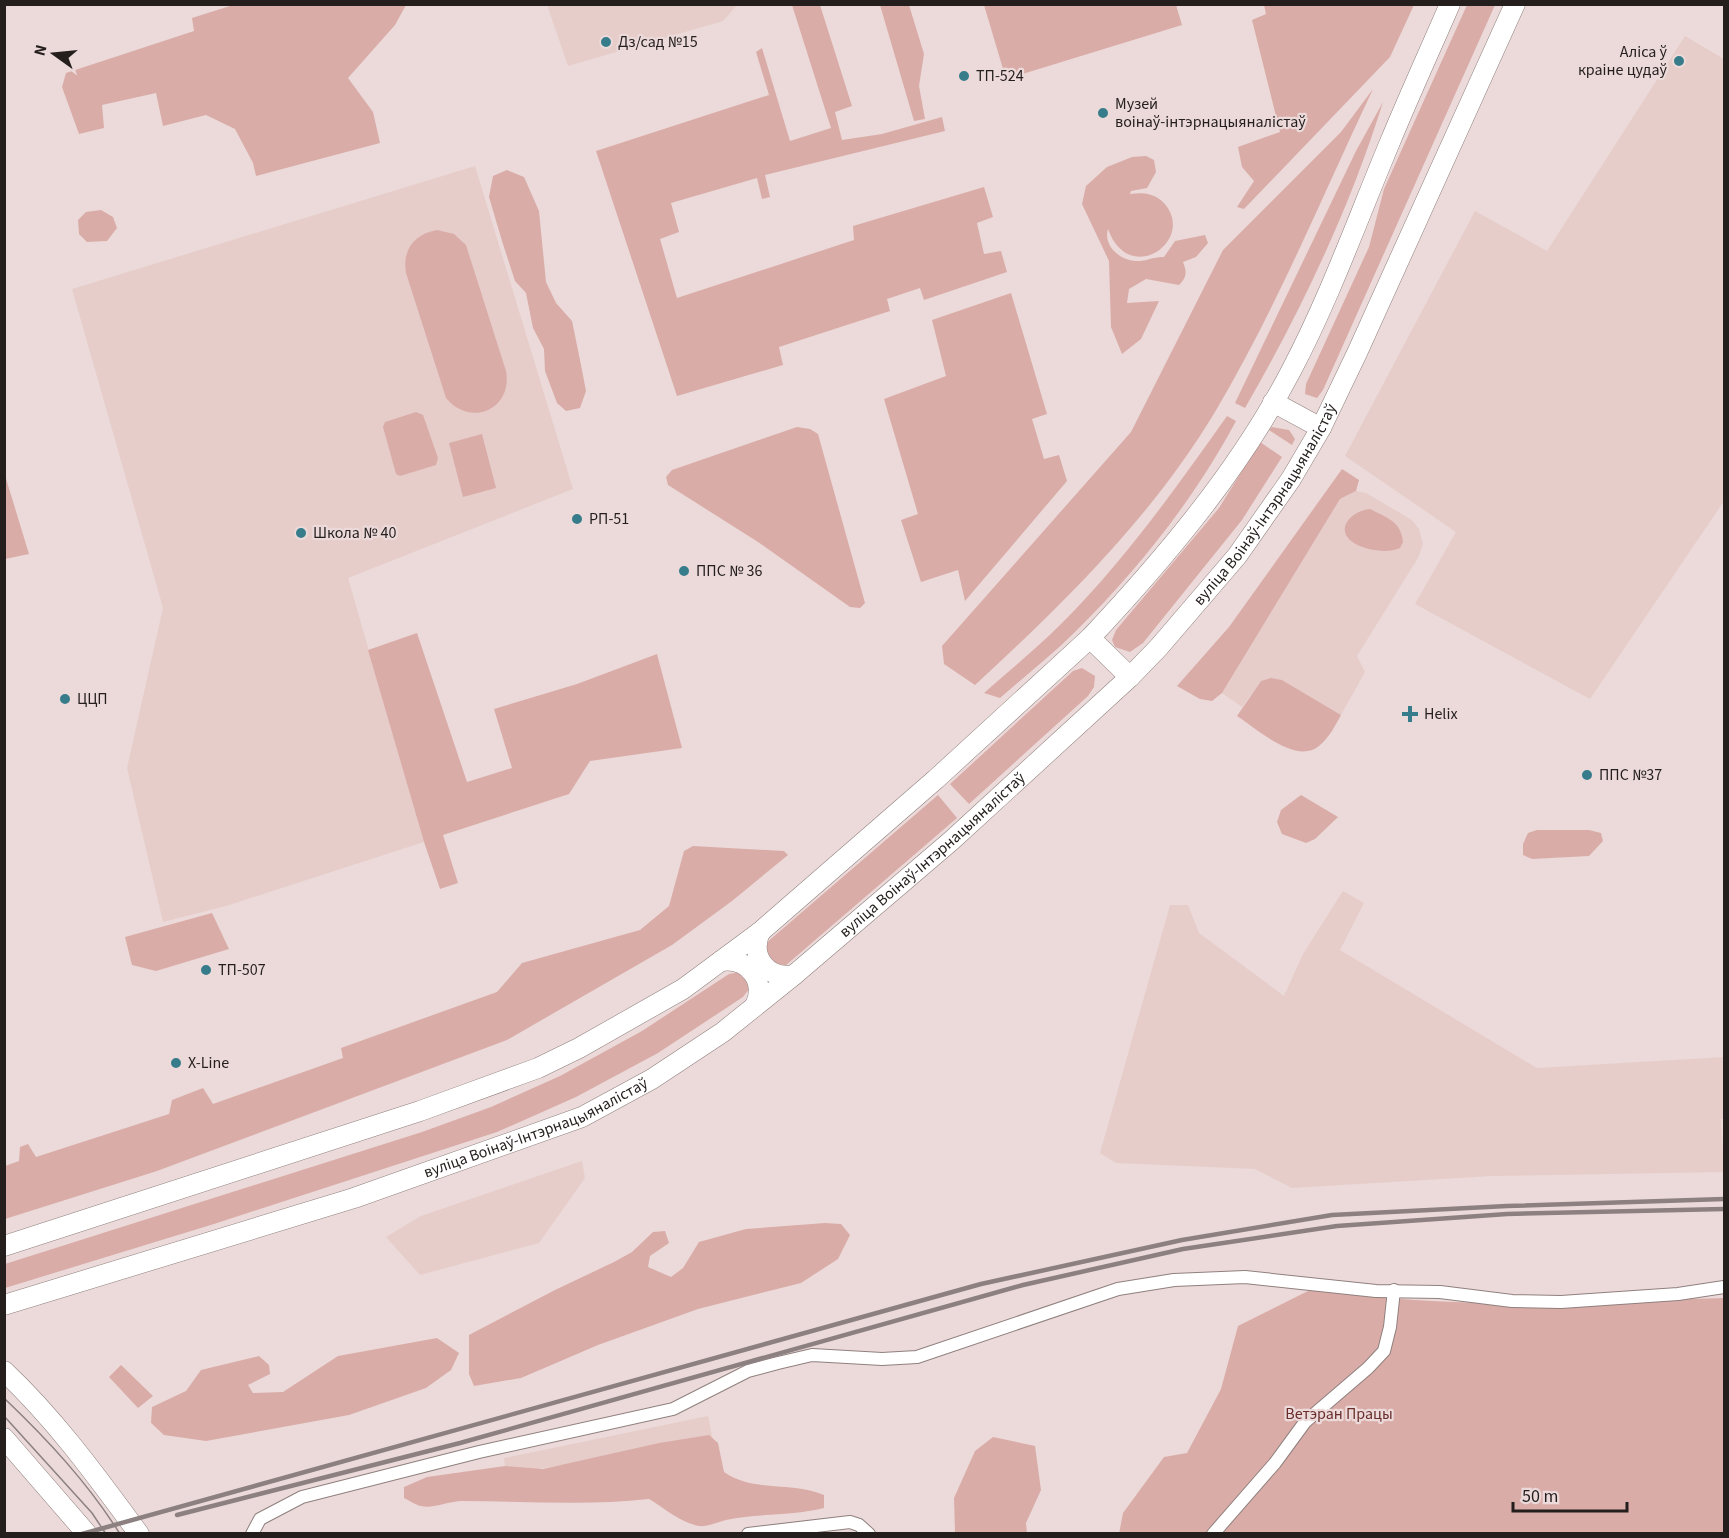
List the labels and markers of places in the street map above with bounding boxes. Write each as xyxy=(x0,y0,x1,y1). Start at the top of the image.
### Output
place label: Дз/сад №15 xyxy=(618,31,698,53)
marker: Дз/сад №15 xyxy=(599,35,613,49)
place label: Аліса ў краіне цудаў xyxy=(1578,41,1668,81)
marker: Аліса ў краіне цудаў xyxy=(1672,54,1686,68)
place label: ТП-524 xyxy=(976,65,1024,87)
marker: ТП-524 xyxy=(957,69,971,83)
place label: Музей воінаў-інтэрнацыяналістаў xyxy=(1115,93,1306,133)
marker: Музей воінаў-інтэрнацыяналістаў xyxy=(1096,106,1110,120)
place label: РП-51 xyxy=(589,508,629,530)
marker: РП-51 xyxy=(570,512,584,526)
place label: Школа № 40 xyxy=(313,522,397,544)
marker: Школа № 40 xyxy=(294,526,308,540)
place label: ППС № 36 xyxy=(696,560,762,582)
marker: ППС № 36 xyxy=(677,564,691,578)
place label: ЦЦП xyxy=(77,688,108,710)
marker: ЦЦП xyxy=(58,692,72,706)
place label: Helix xyxy=(1424,703,1458,725)
marker: Helix xyxy=(1401,705,1419,723)
place label: ППС №37 xyxy=(1599,764,1662,786)
marker: ППС №37 xyxy=(1580,768,1594,782)
place label: ТП-507 xyxy=(218,959,266,981)
marker: ТП-507 xyxy=(199,963,213,977)
place label: X-Line xyxy=(188,1052,229,1074)
marker: X-Line xyxy=(169,1056,183,1070)

